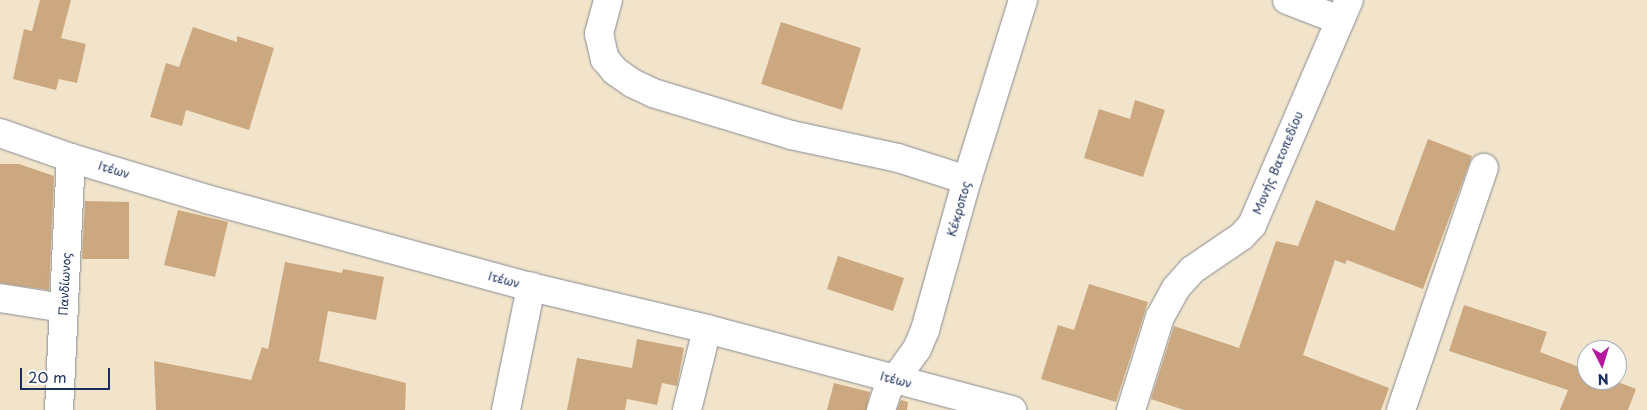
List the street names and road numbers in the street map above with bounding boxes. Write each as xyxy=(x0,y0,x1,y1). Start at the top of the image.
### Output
street label: Μονής Βατοπεδίου xyxy=(1250,109,1306,217)
street label: Ιτέων xyxy=(96,158,132,182)
street label: Κέκροπος xyxy=(944,180,974,238)
street label: Πανδίωνος xyxy=(56,252,74,316)
street label: Ιτέων xyxy=(487,269,521,291)
street label: Ιτέων xyxy=(879,369,913,391)

